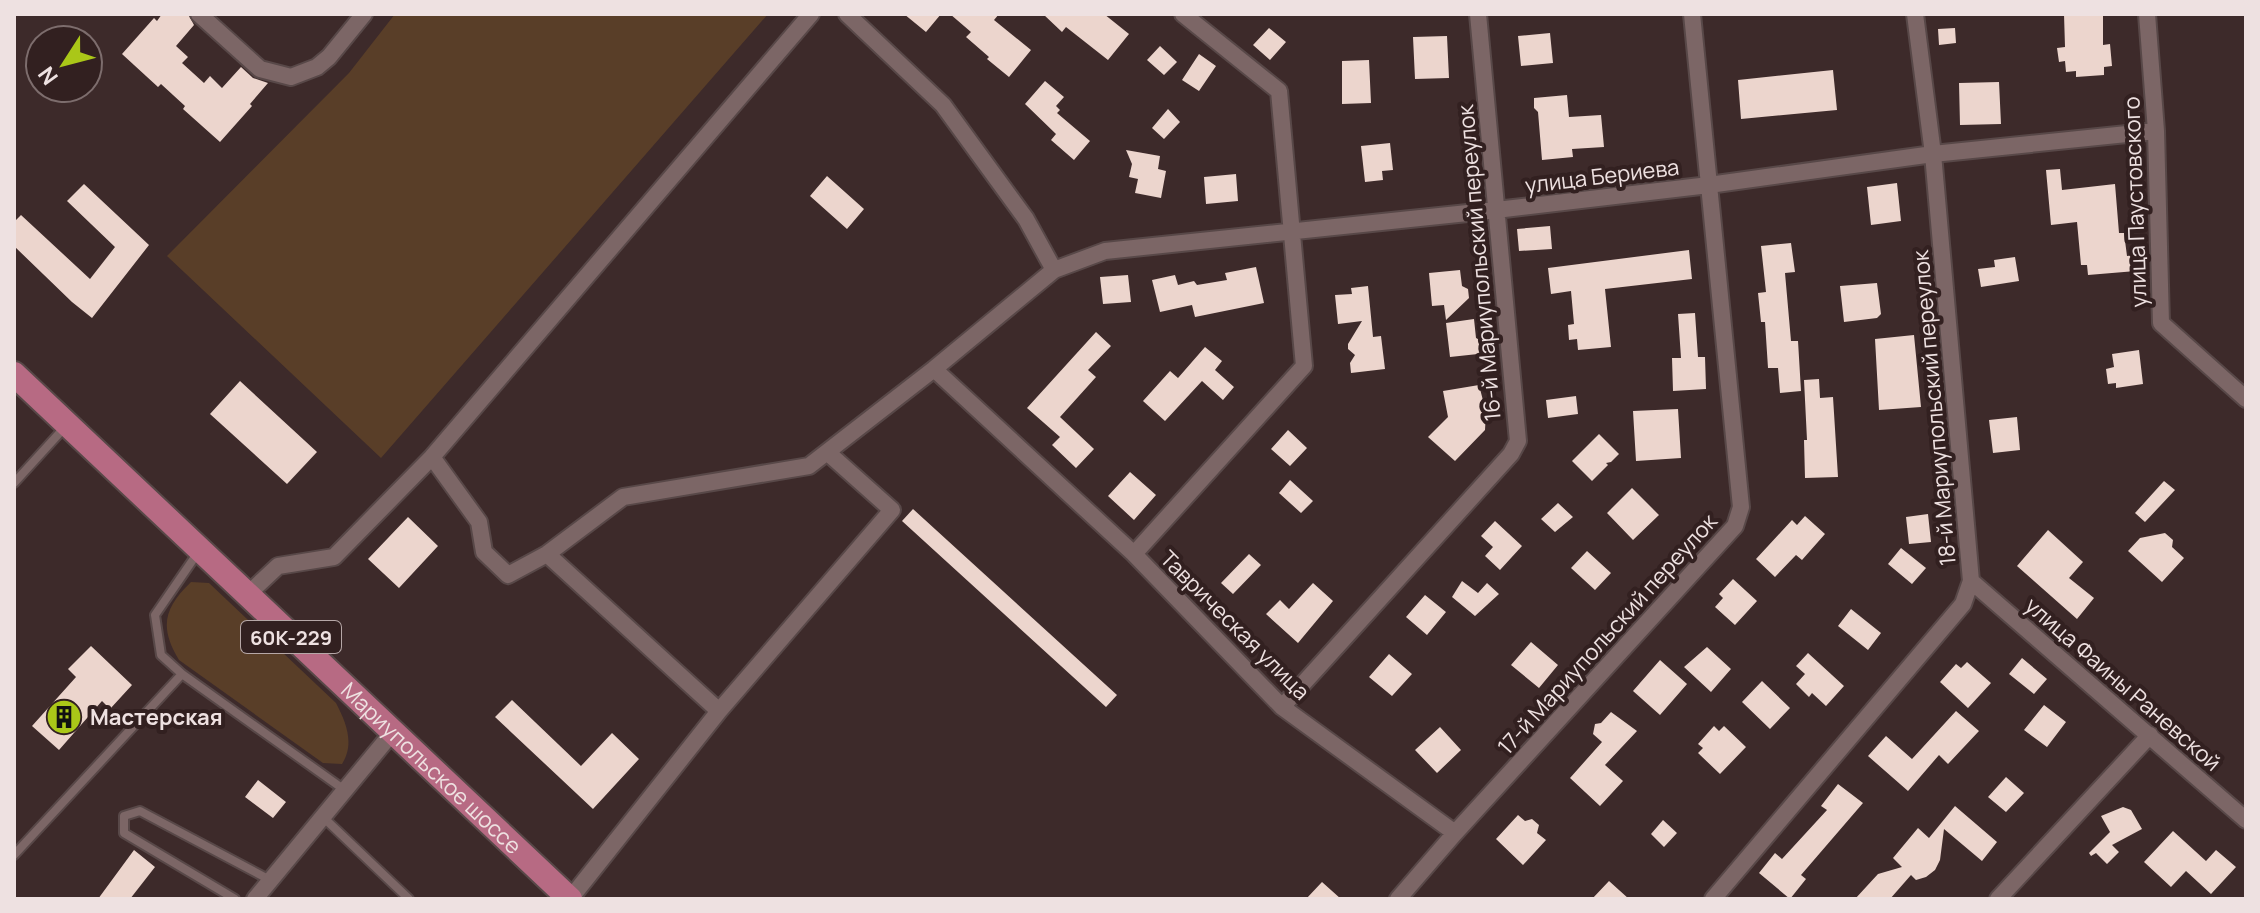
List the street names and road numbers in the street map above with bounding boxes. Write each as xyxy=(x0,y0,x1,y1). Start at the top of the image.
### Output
street label: улица Паустовского xyxy=(2116,96,2154,308)
street label: 16-й Мариупольский переулок xyxy=(1450,102,1508,422)
street label: улица Бериева xyxy=(1523,152,1681,200)
street label: 18-й Мариупольский переулок xyxy=(1905,248,1963,567)
street label: 17-й Мариупольский переулок xyxy=(1491,506,1724,761)
street label: Таврическая улица xyxy=(1154,544,1316,706)
street label: улица Фаины Раневской xyxy=(2019,590,2227,778)
road number: 60К-229 xyxy=(241,621,341,653)
street label: Мариупольское шоссе xyxy=(335,676,528,861)

